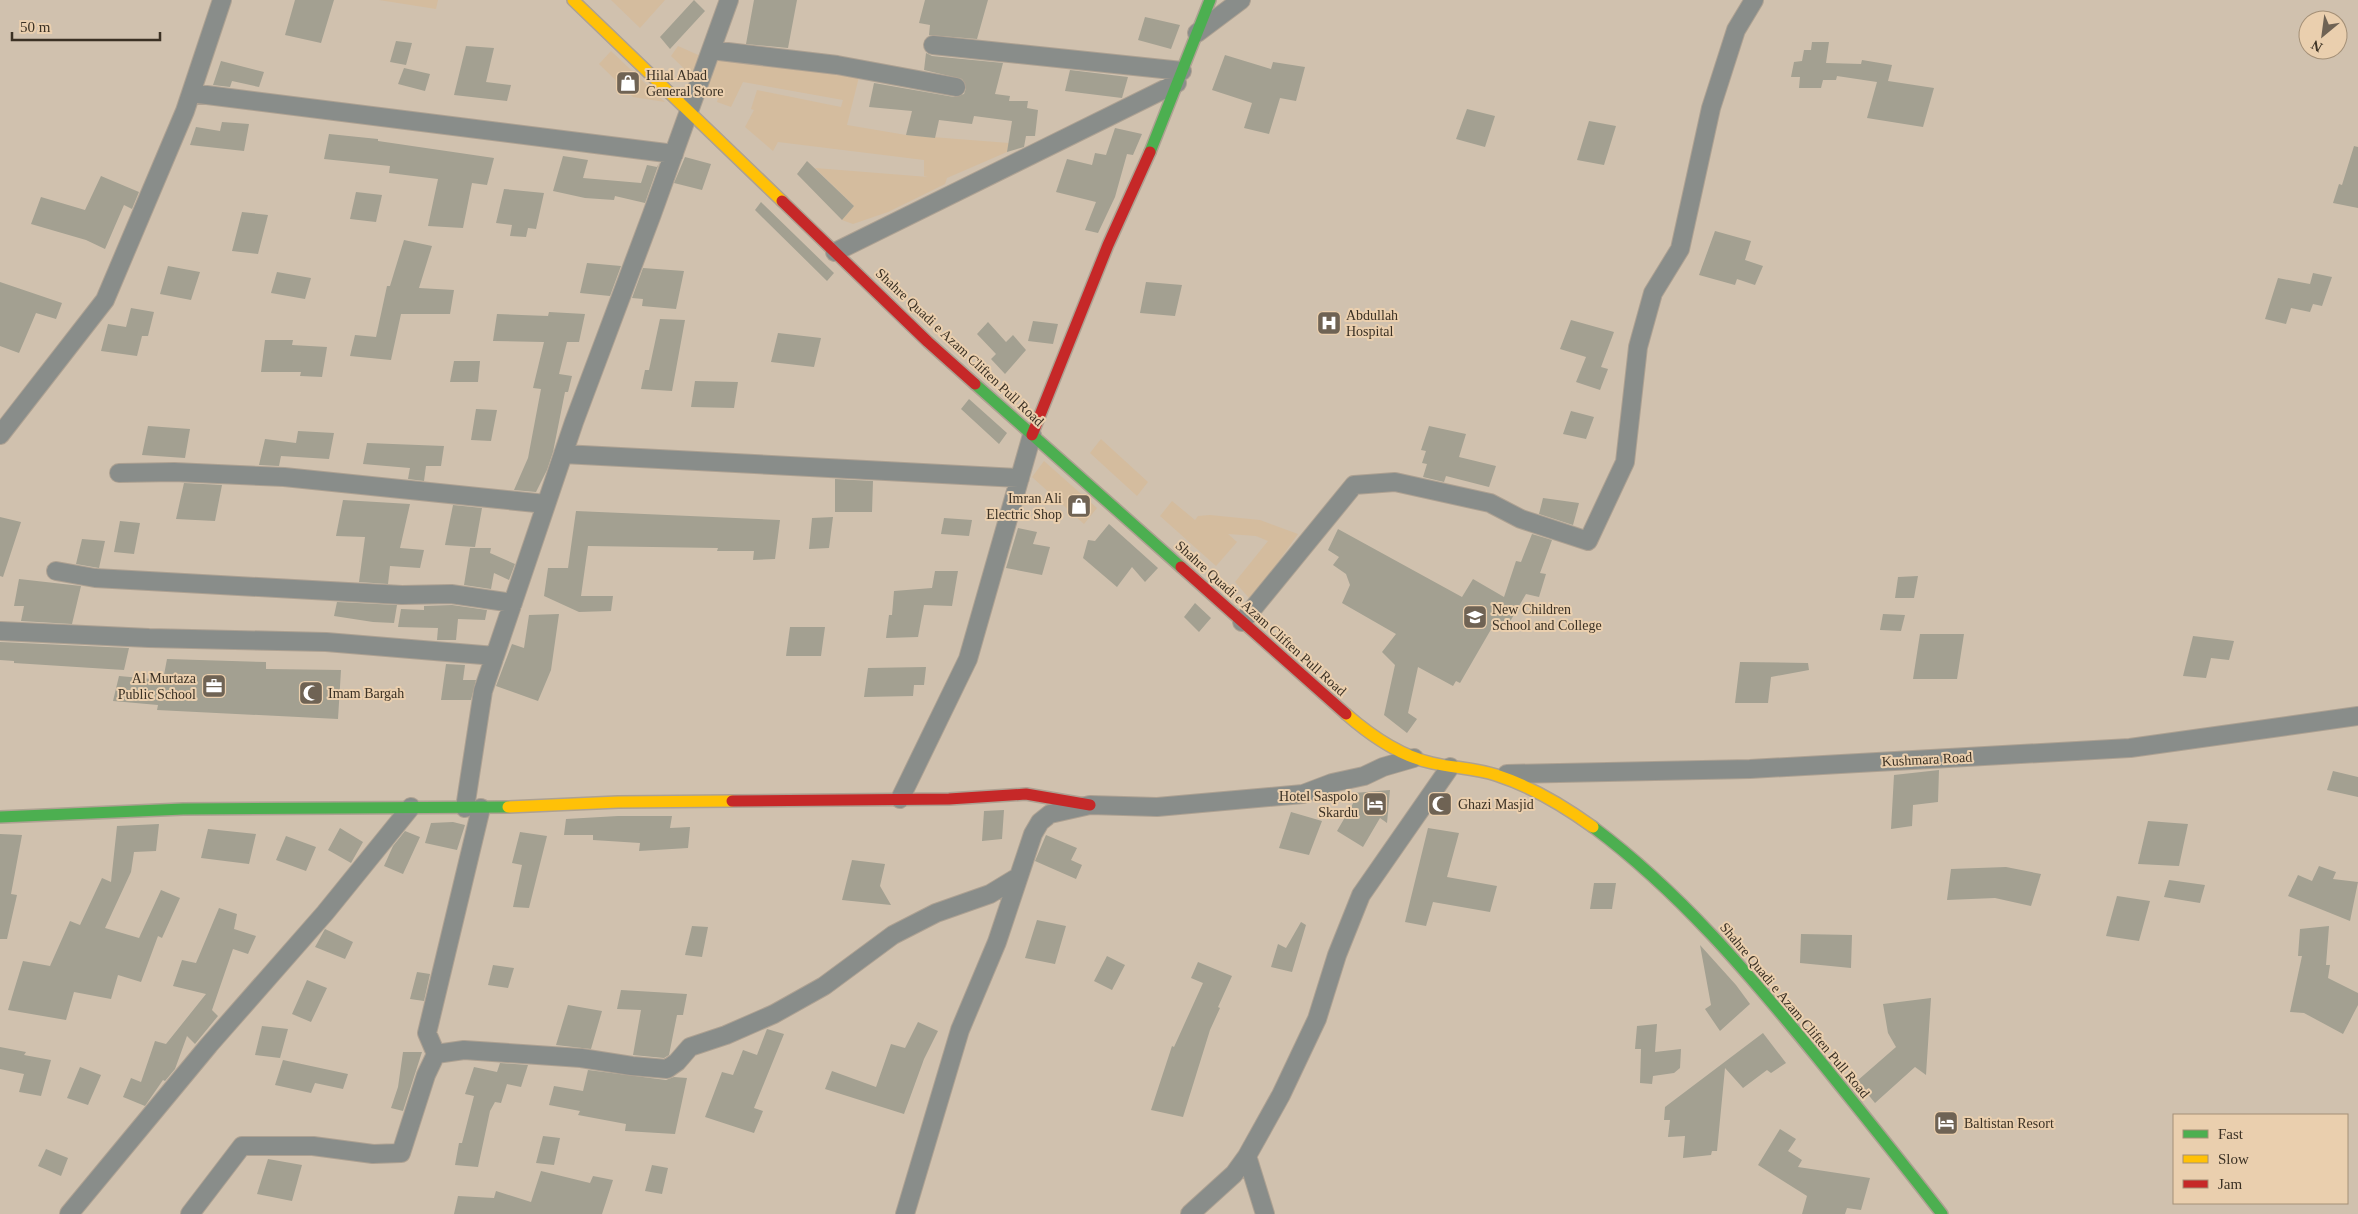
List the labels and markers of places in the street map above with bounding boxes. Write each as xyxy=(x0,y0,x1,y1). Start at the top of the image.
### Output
place label: Hilal Abad General Store xyxy=(646,68,723,99)
shop icon: Hilal Abad General Store xyxy=(615,70,641,96)
place label: Abdullah Hospital xyxy=(1346,308,1398,339)
hospital icon: Abdullah Hospital xyxy=(1316,310,1342,336)
place label: Imran Ali Electric Shop xyxy=(986,491,1062,522)
shop icon: Imran Ali Electric Shop xyxy=(1066,493,1092,519)
place label: New Children School and College xyxy=(1492,602,1602,633)
school or university icon: New Children School and College xyxy=(1462,604,1488,630)
place label: Al Murtaza Public School xyxy=(118,671,197,702)
office icon: Al Murtaza Public School xyxy=(201,673,227,699)
mosque icon: Imam Bargah xyxy=(298,680,324,706)
place label: Imam Bargah xyxy=(328,686,404,701)
place label: Hotel Saspolo Skardu xyxy=(1279,789,1358,820)
hotel icon: Hotel Saspolo Skardu xyxy=(1362,791,1388,817)
mosque icon: Ghazi Masjid xyxy=(1427,791,1453,817)
place label: Ghazi Masjid xyxy=(1458,797,1534,812)
hotel icon: Baltistan Resort xyxy=(1933,1110,1959,1136)
place label: Baltistan Resort xyxy=(1964,1116,2054,1131)

